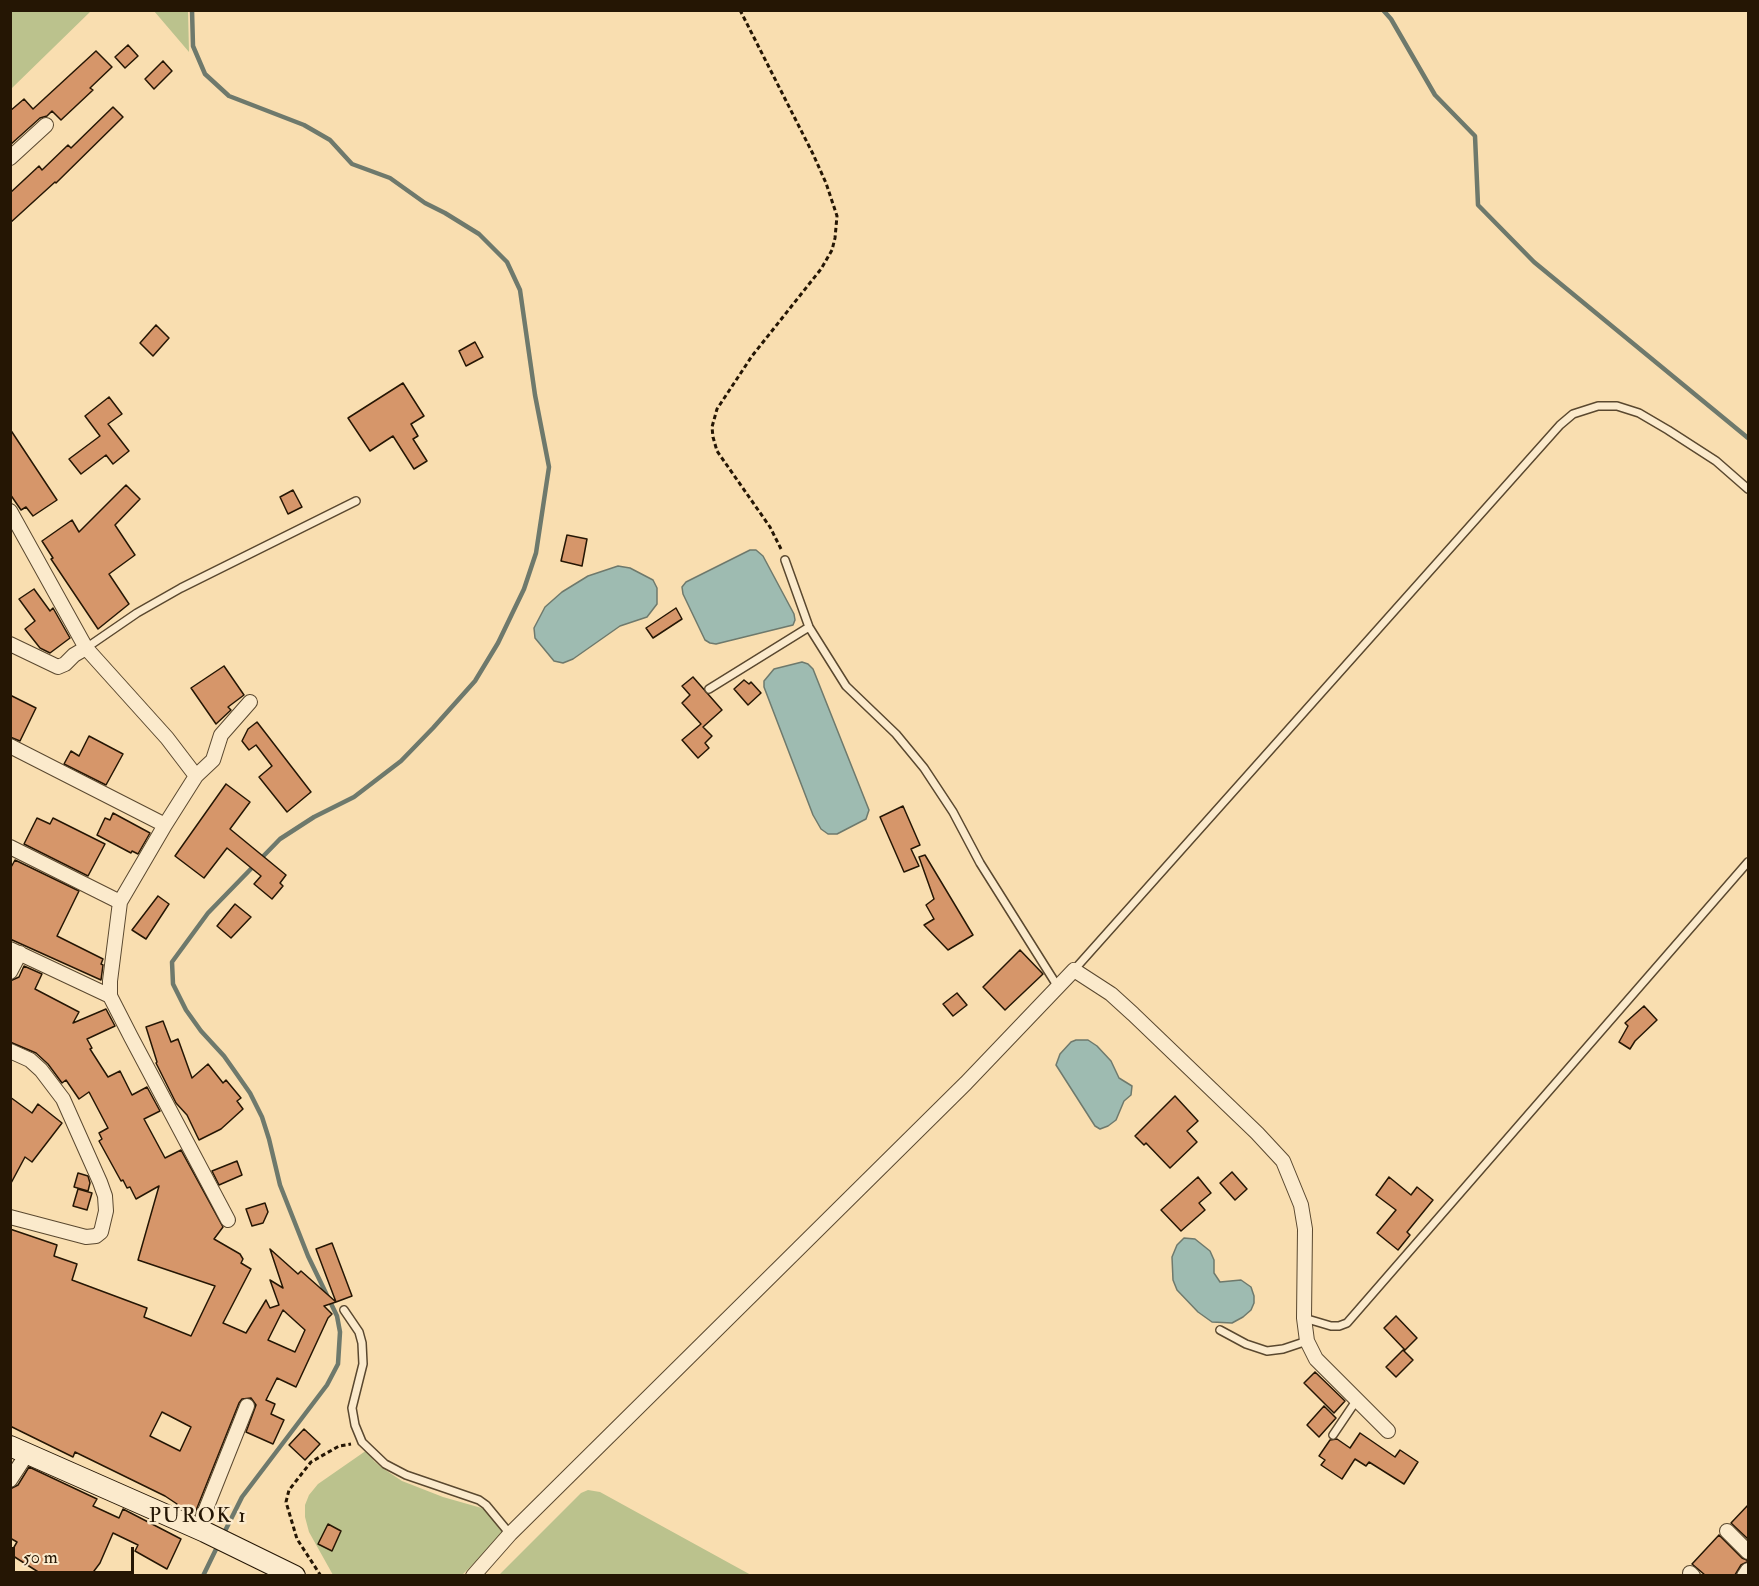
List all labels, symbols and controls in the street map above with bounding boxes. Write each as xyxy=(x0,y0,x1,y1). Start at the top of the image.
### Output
district label: PUROK 1 xyxy=(149,1504,247,1530)
scale bar xyxy=(15,1535,136,1573)
text: 50 m xyxy=(23,1546,58,1569)

